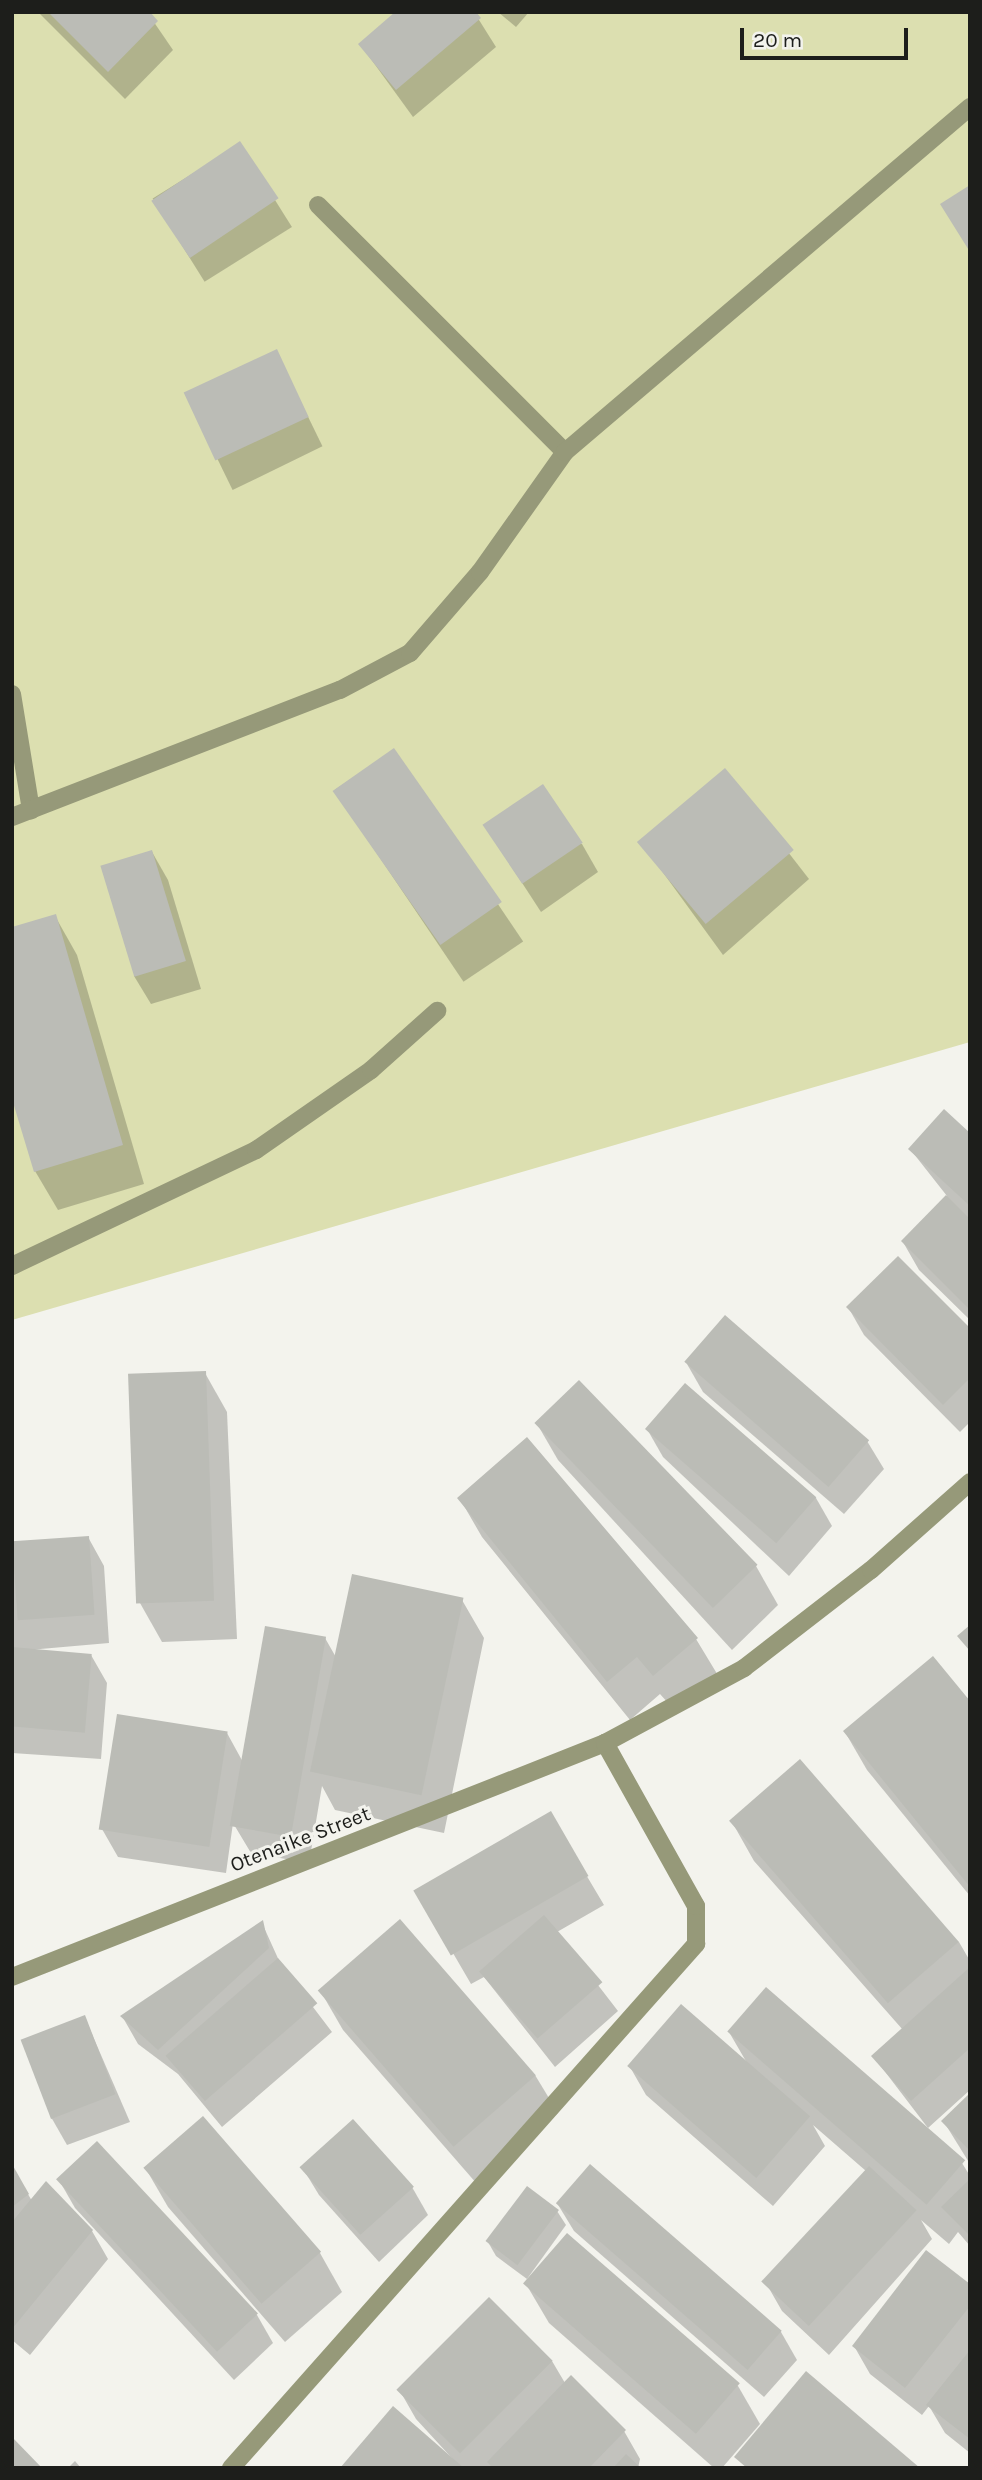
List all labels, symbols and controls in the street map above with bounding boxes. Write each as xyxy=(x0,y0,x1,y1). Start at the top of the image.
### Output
scale bar xyxy=(744,14,912,58)
text: 20 m xyxy=(753,28,802,52)
street label: Otenaike Street xyxy=(226,1801,374,1877)

